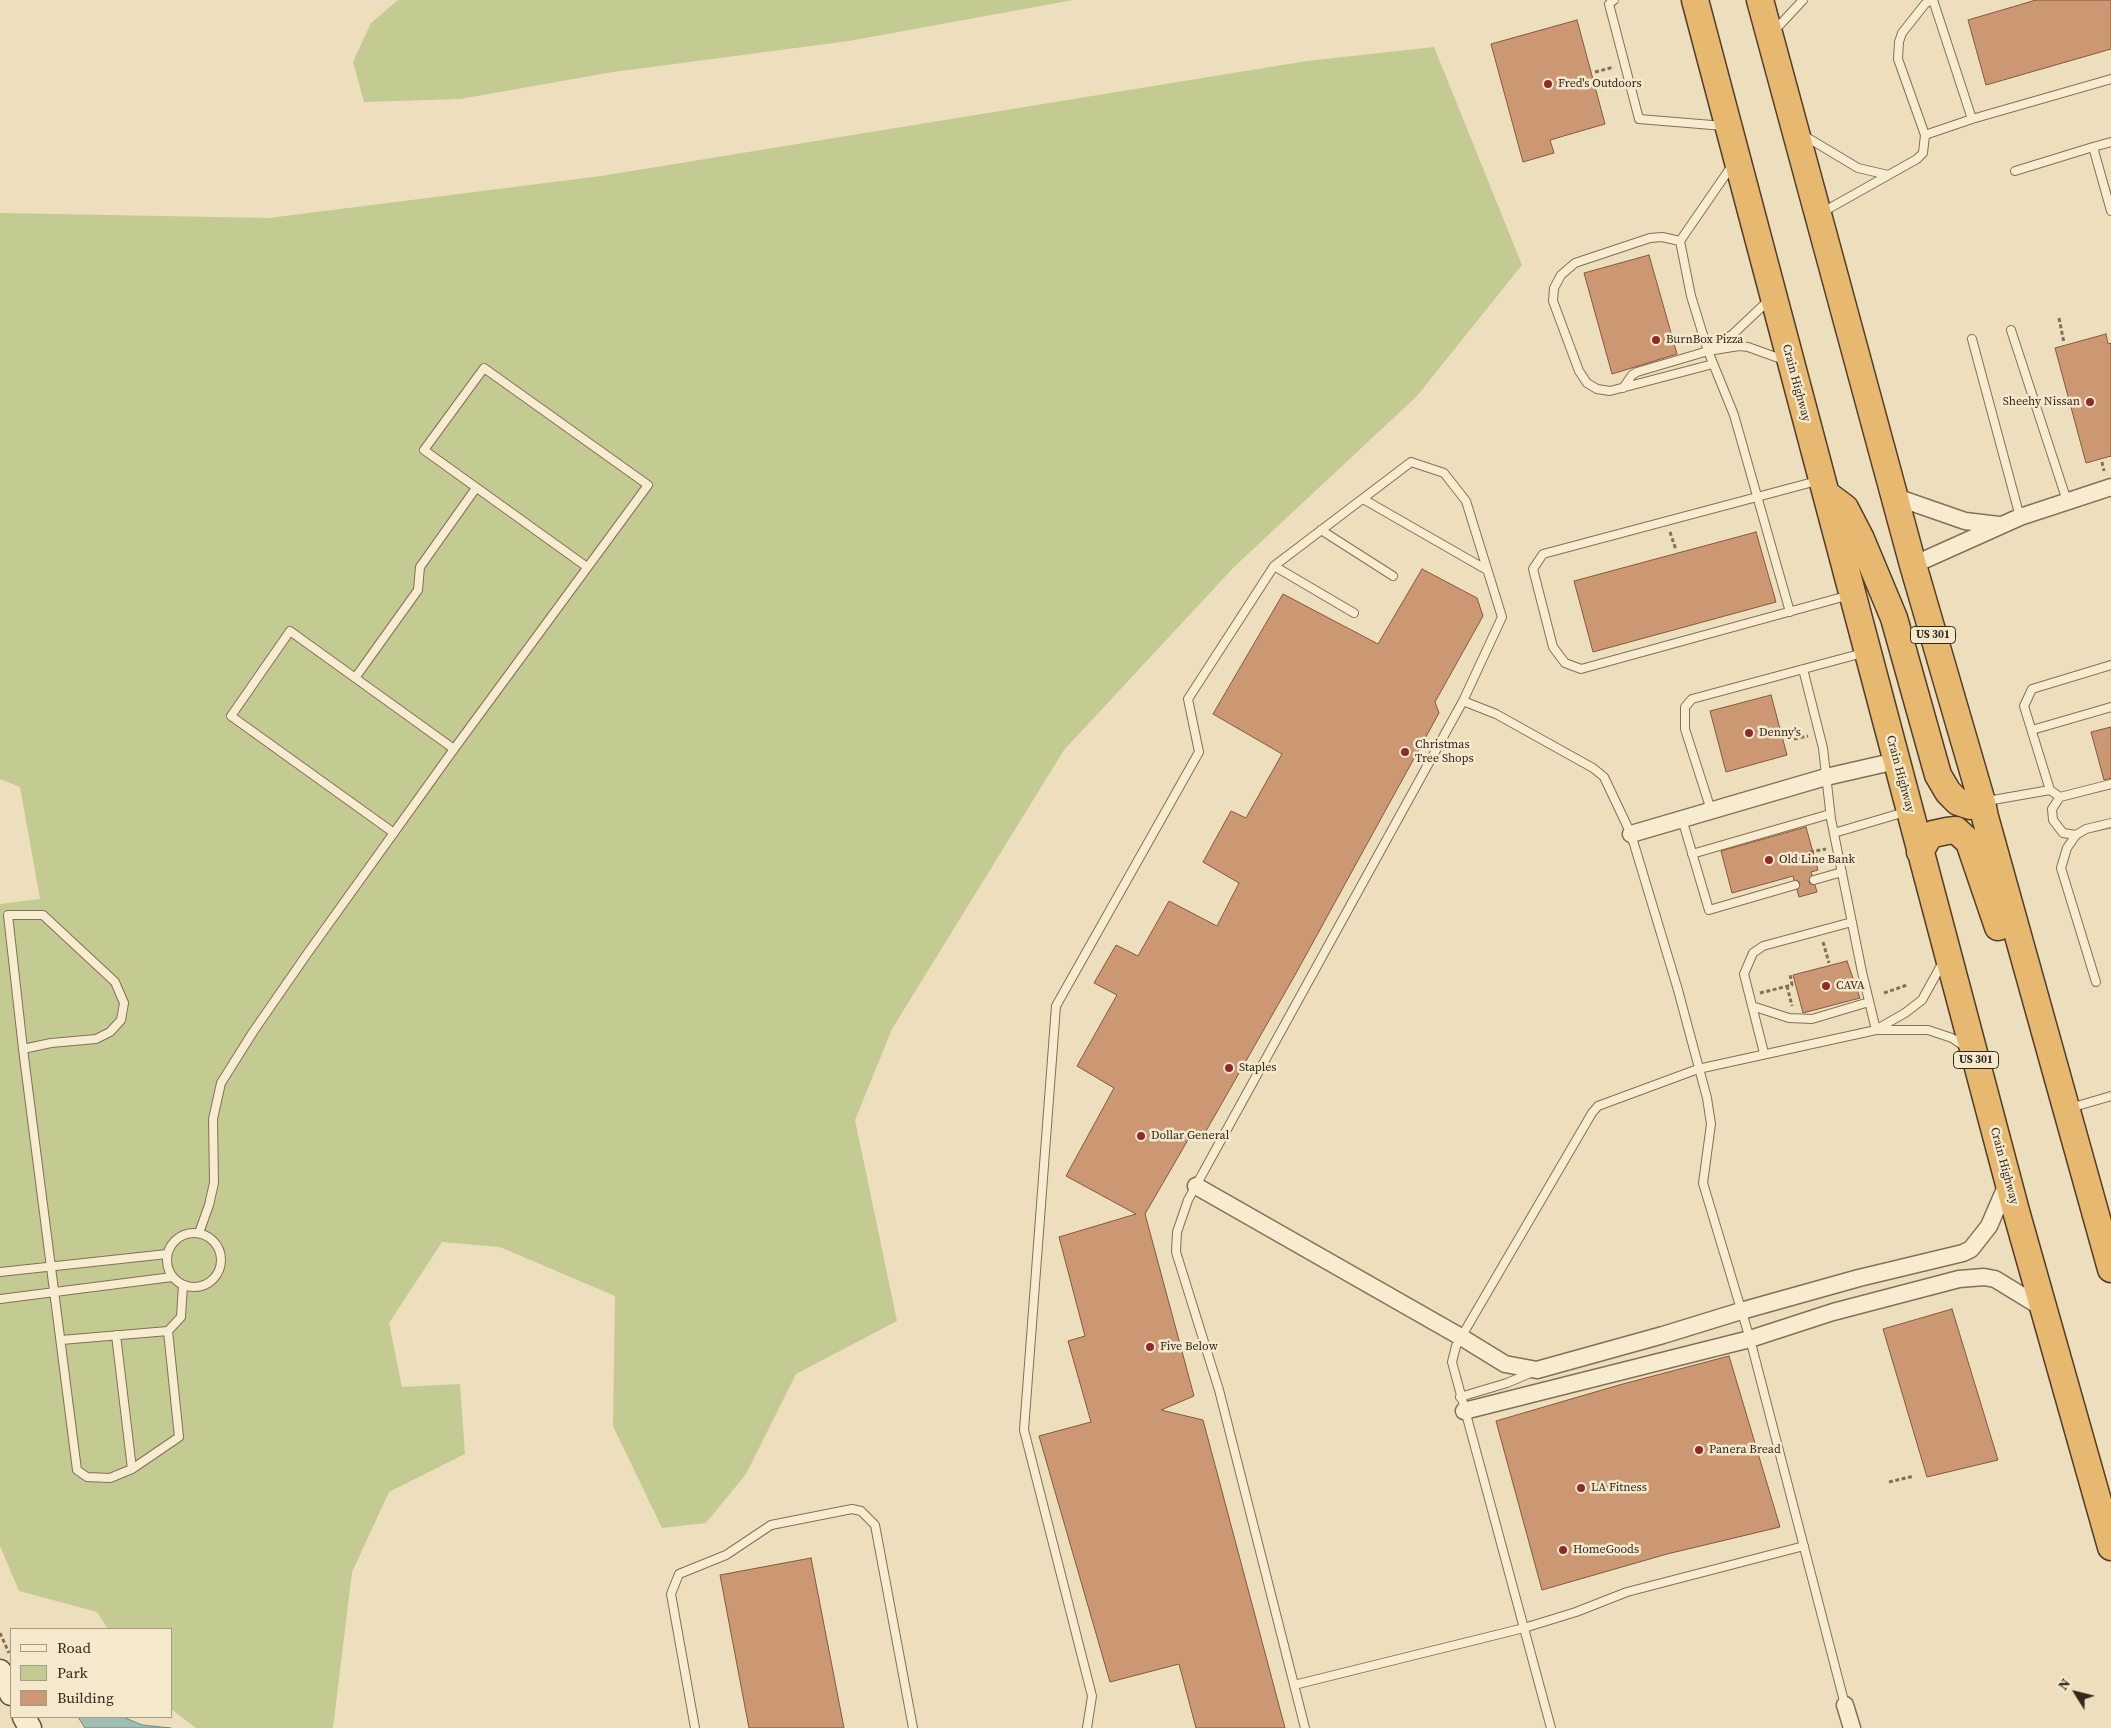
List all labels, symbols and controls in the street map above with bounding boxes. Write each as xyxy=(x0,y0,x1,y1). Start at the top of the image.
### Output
place label: Fred's Outdoors xyxy=(1558,77,1642,91)
marker: Fred's Outdoors xyxy=(1542,78,1554,90)
place label: BurnBox Pizza xyxy=(1666,333,1743,347)
marker: BurnBox Pizza xyxy=(1650,334,1662,346)
street label: Crain Highway xyxy=(1779,343,1813,423)
place label: Sheehy Nissan xyxy=(2003,395,2080,409)
marker: Sheehy Nissan xyxy=(2084,396,2096,408)
road number: US 301 xyxy=(1910,626,1956,644)
place label: Denny's xyxy=(1759,726,1801,740)
marker: Denny's xyxy=(1743,727,1755,739)
street label: Crain Highway xyxy=(1883,734,1917,814)
place label: Christmas Tree Shops xyxy=(1415,738,1474,766)
marker: Christmas Tree Shops xyxy=(1399,746,1411,758)
place label: Old Line Bank xyxy=(1779,853,1855,867)
marker: Old Line Bank xyxy=(1763,854,1775,866)
place label: CAVA xyxy=(1836,979,1865,993)
marker: CAVA xyxy=(1820,980,1832,992)
road number: US 301 xyxy=(1954,1052,1998,1068)
place label: Staples xyxy=(1239,1061,1277,1075)
marker: Staples xyxy=(1223,1062,1235,1074)
street label: Crain Highway xyxy=(1987,1126,2021,1206)
place label: Dollar General xyxy=(1151,1129,1229,1143)
marker: Dollar General xyxy=(1135,1130,1147,1142)
place label: Five Below xyxy=(1160,1340,1218,1354)
marker: Five Below xyxy=(1144,1341,1156,1353)
place label: Panera Bread xyxy=(1709,1443,1781,1457)
marker: Panera Bread xyxy=(1693,1444,1705,1456)
place label: LA Fitness xyxy=(1591,1481,1647,1495)
marker: LA Fitness xyxy=(1575,1482,1587,1494)
place label: HomeGoods xyxy=(1573,1543,1639,1557)
marker: HomeGoods xyxy=(1557,1544,1569,1556)
legend xyxy=(10,1628,172,1718)
text: Road xyxy=(57,1637,91,1658)
text: Park xyxy=(57,1662,88,1683)
north arrow xyxy=(2051,1668,2101,1718)
text: N xyxy=(2053,1674,2075,1694)
text: Building xyxy=(57,1687,114,1708)

